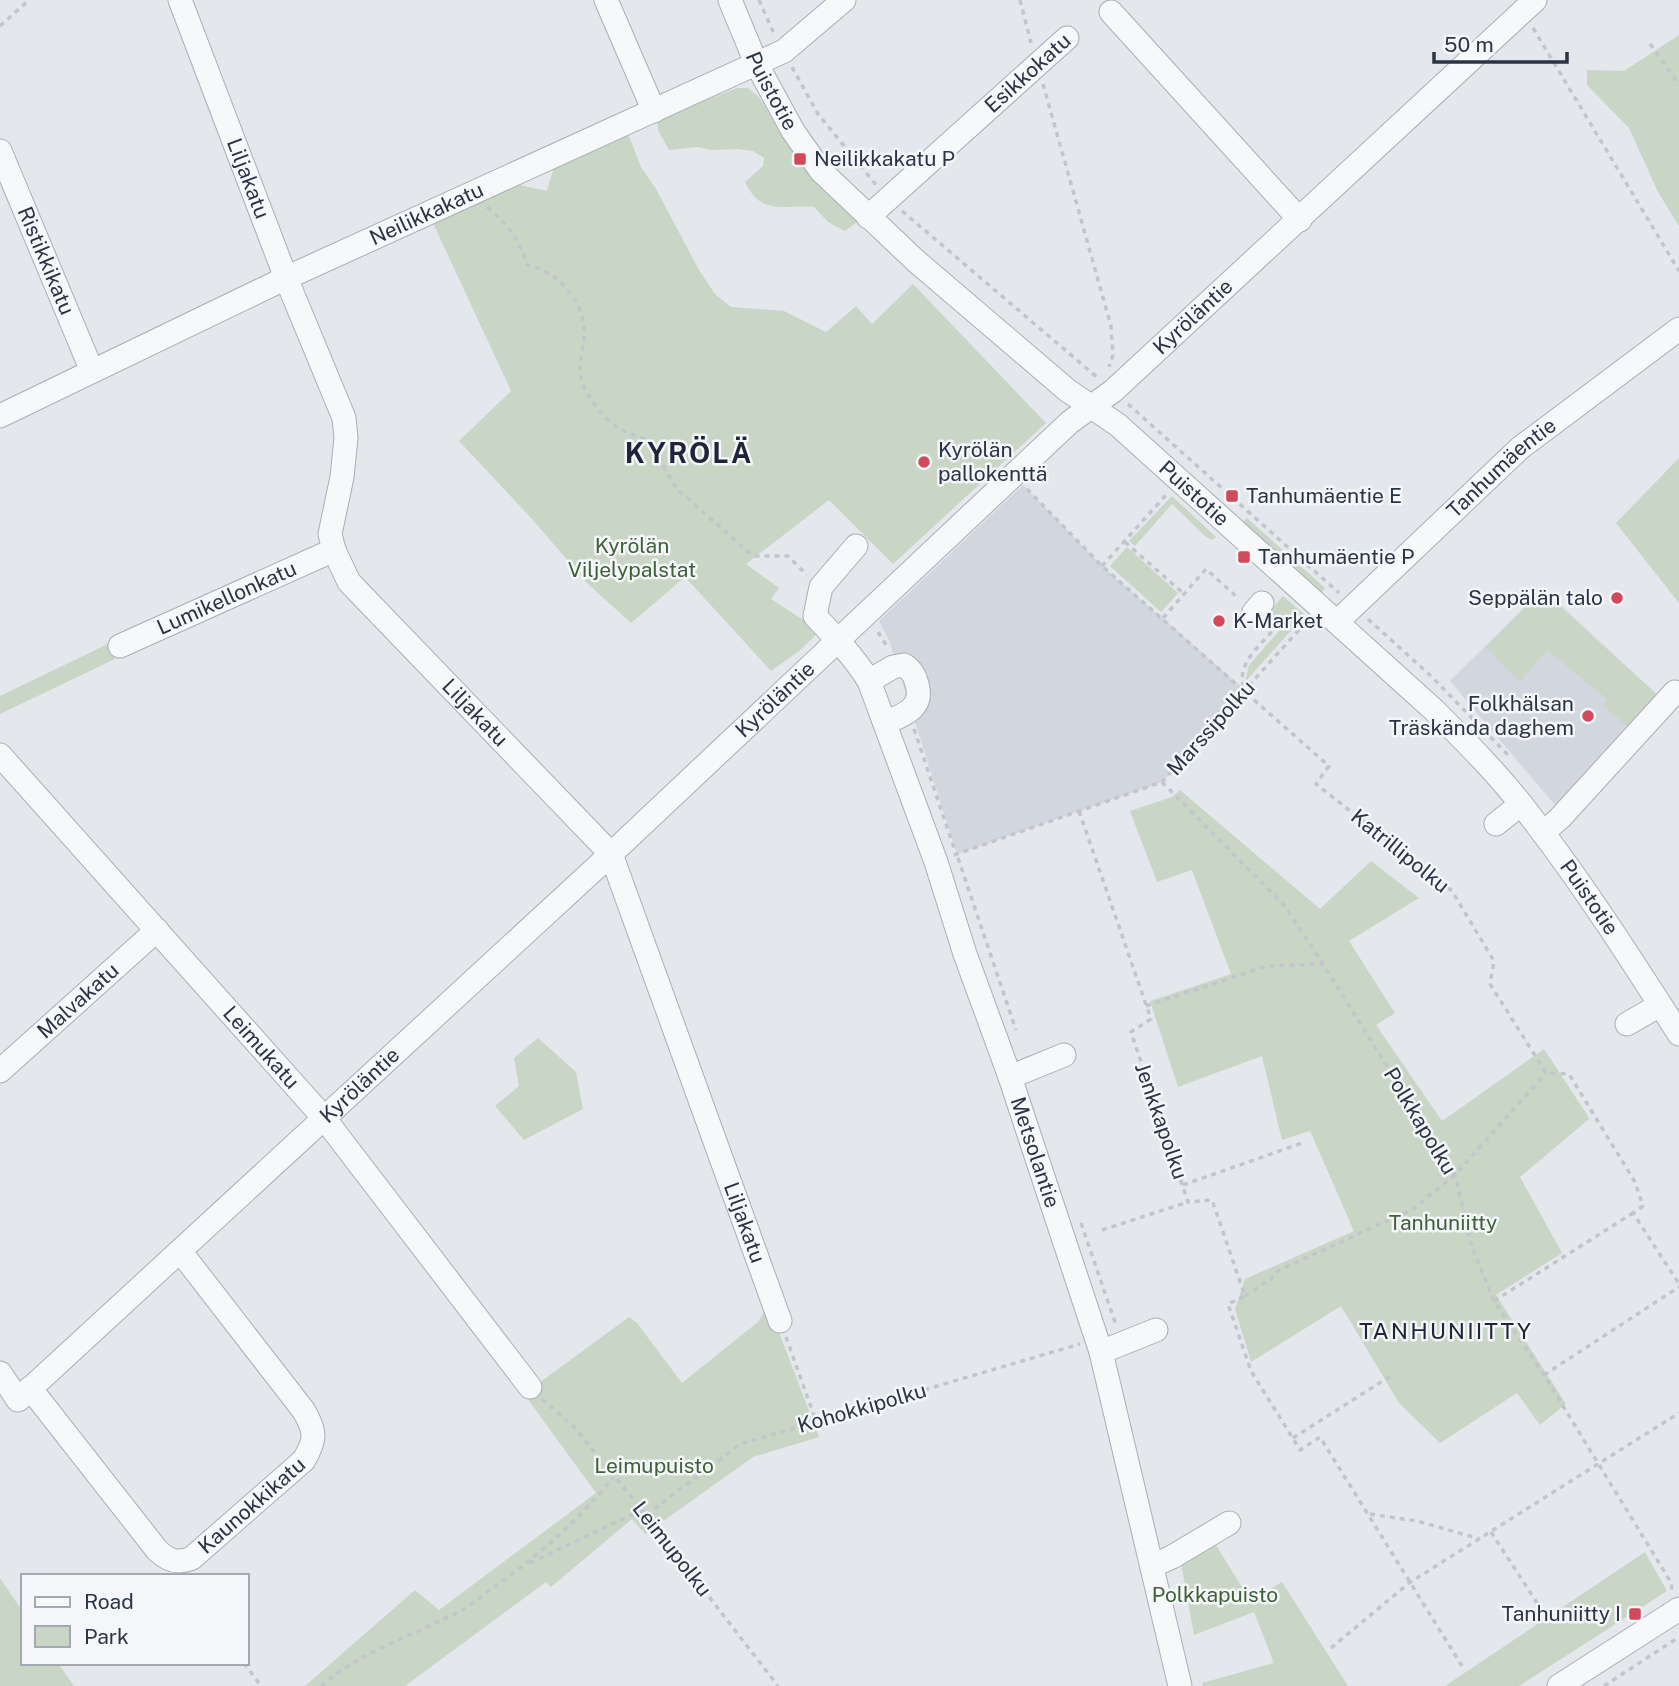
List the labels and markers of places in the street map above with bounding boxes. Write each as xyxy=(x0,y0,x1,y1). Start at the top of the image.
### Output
place label: Neilikkakatu P xyxy=(814,146,955,171)
marker: Neilikkakatu P xyxy=(792,151,808,167)
place label: Kyrölän pallokenttä xyxy=(938,437,1047,486)
marker: Kyrölän pallokenttä xyxy=(916,454,932,470)
place label: Tanhumäentie E xyxy=(1246,483,1402,508)
marker: Tanhumäentie E xyxy=(1224,488,1240,504)
place label: Tanhumäentie P xyxy=(1258,544,1414,569)
marker: Tanhumäentie P xyxy=(1236,549,1252,565)
place label: Seppälän talo xyxy=(1468,585,1603,610)
marker: Seppälän talo xyxy=(1609,590,1625,606)
place label: K-Market xyxy=(1233,608,1323,633)
marker: K-Market xyxy=(1211,613,1227,629)
place label: Folkhälsan Träskända daghem xyxy=(1389,691,1574,740)
marker: Folkhälsan Träskända daghem xyxy=(1580,708,1596,724)
place label: Tanhuniitty I xyxy=(1501,1601,1621,1626)
marker: Tanhuniitty I xyxy=(1627,1606,1643,1622)

